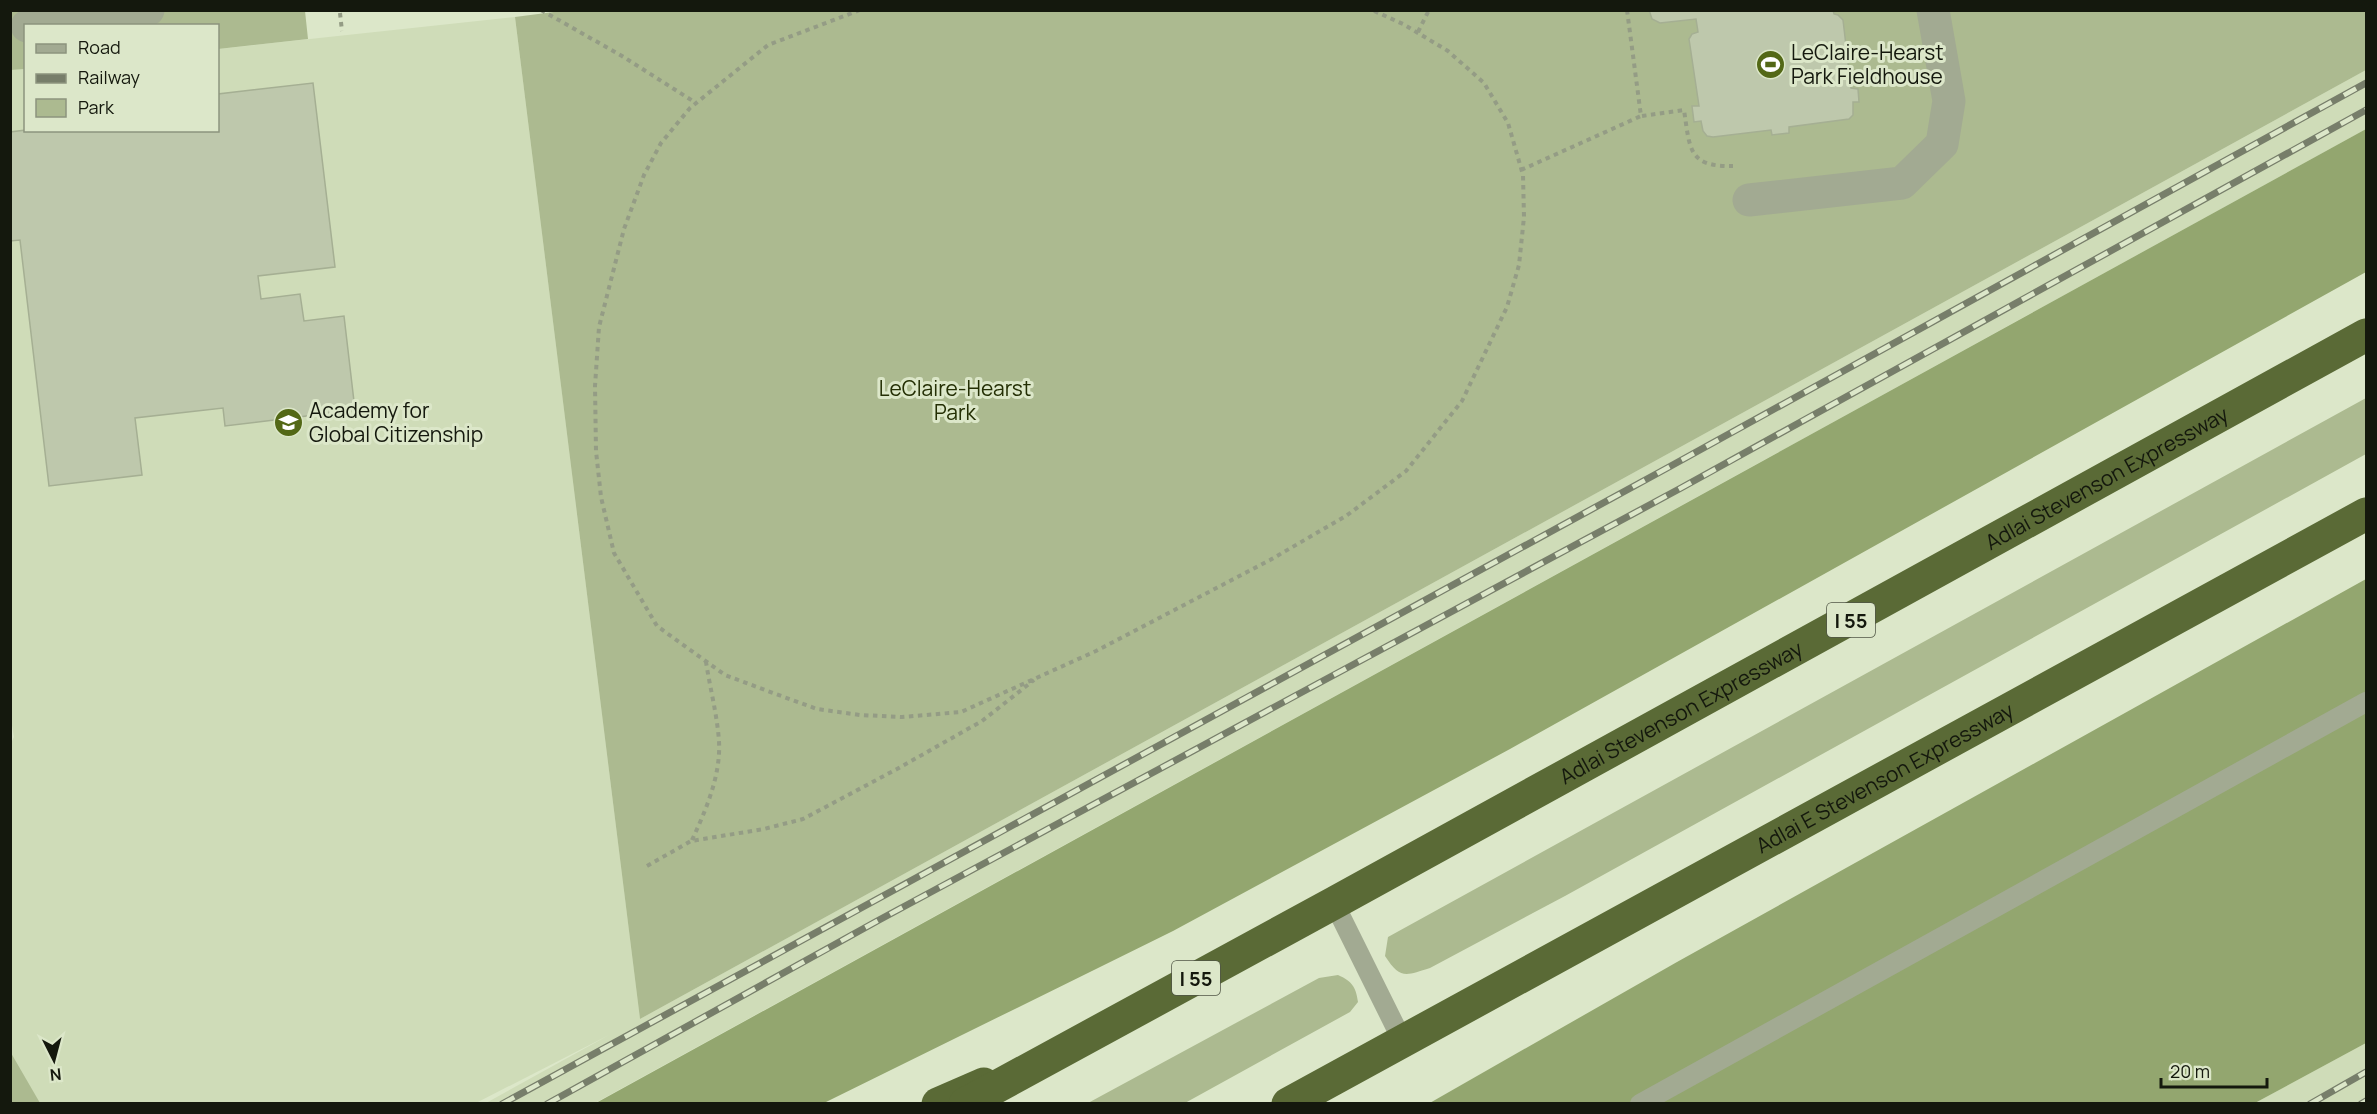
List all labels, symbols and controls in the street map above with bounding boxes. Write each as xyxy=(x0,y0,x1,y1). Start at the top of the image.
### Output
legend xyxy=(24,24,219,132)
text: Road xyxy=(78,35,121,59)
place label: LeClaire-Hearst Park Fieldhouse xyxy=(1791,38,1944,90)
sports icon: LeClaire-Hearst Park Fieldhouse xyxy=(1754,48,1786,80)
text: Railway xyxy=(78,65,140,89)
text: Park xyxy=(78,95,115,119)
park label: LeClaire-Hearst Park xyxy=(879,374,1031,426)
place label: Academy for Global Citizenship xyxy=(309,396,483,448)
street label: Adlai Stevenson Expressway xyxy=(1980,400,2233,556)
school or university icon: Academy for Global Citizenship xyxy=(272,406,304,438)
road number: I 55 xyxy=(1827,603,1875,637)
street label: Adlai Stevenson Expressway xyxy=(1554,634,1807,790)
street label: Adlai E Stevenson Expressway xyxy=(1751,696,2018,859)
road number: I 55 xyxy=(1172,961,1220,995)
north arrow xyxy=(24,1030,84,1090)
scale bar xyxy=(2161,1051,2268,1089)
text: 20 m xyxy=(2170,1059,2210,1083)
text: N xyxy=(49,1063,62,1086)

